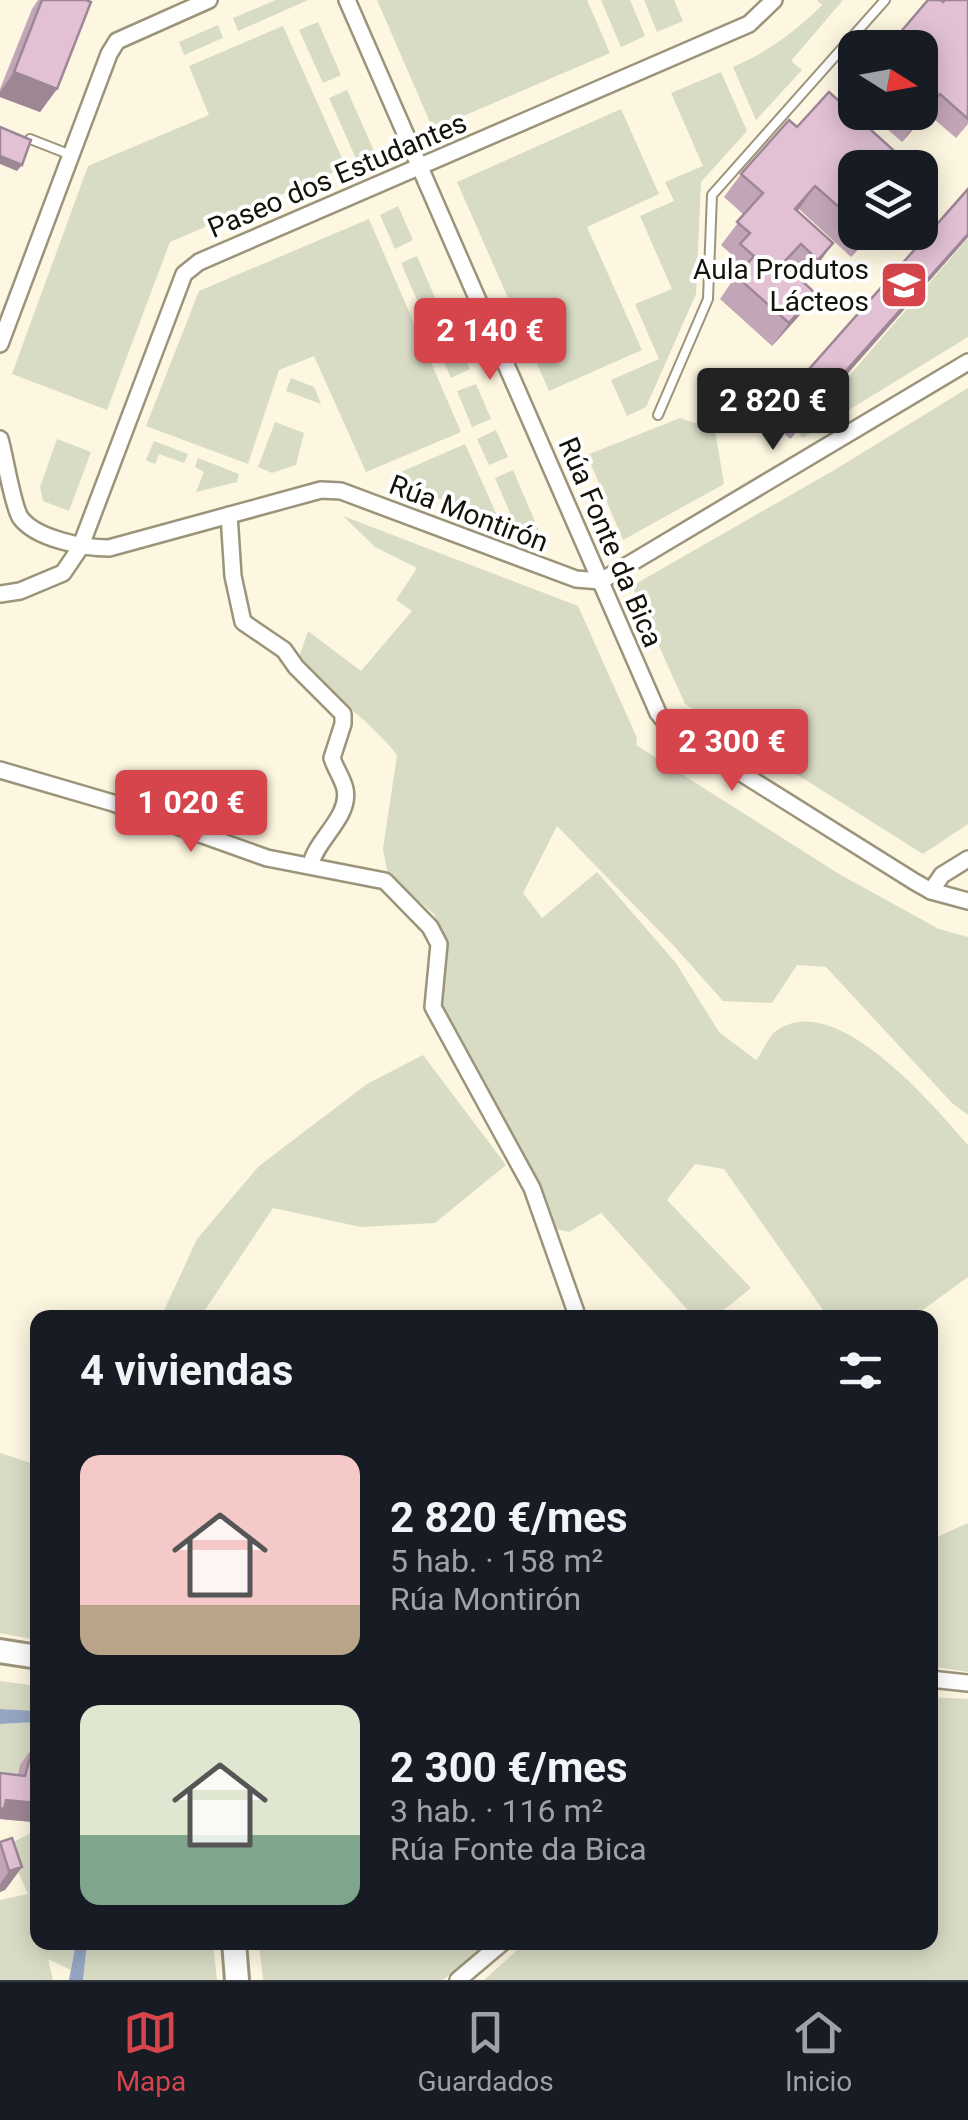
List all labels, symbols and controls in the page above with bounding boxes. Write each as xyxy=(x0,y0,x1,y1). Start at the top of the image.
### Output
north arrow xyxy=(838,30,938,130)
map controls xyxy=(838,30,938,250)
street label: Paseo dos Estudantes xyxy=(203,106,472,245)
button: layers xyxy=(838,150,938,250)
place label: Aula Produtos Lácteos xyxy=(693,253,869,318)
school or university icon: Aula Produtos Lácteos xyxy=(878,259,930,311)
pin: 2 140 € xyxy=(398,298,582,383)
text: 2 140 € xyxy=(436,311,544,349)
pin: 2 820 € xyxy=(681,368,865,453)
text: 2 820 € xyxy=(719,381,827,419)
street label: Rúa Fonte da Bica xyxy=(551,432,670,652)
street label: Rúa Montirón xyxy=(385,468,553,559)
pin: 2 300 € xyxy=(640,709,824,794)
text: 2 300 € xyxy=(678,722,786,760)
pin: 1 020 € xyxy=(99,770,283,855)
text: 1 020 € xyxy=(137,783,245,821)
icon: filters xyxy=(833,1343,888,1398)
text: 4 viviendas xyxy=(80,1346,293,1395)
text: 2 820 €/mes xyxy=(390,1493,628,1542)
icon: home xyxy=(160,1495,280,1615)
text: 5 hab. · 158 m² xyxy=(390,1542,603,1580)
text: Rúa Montirón xyxy=(390,1580,581,1618)
text: 2 300 €/mes xyxy=(390,1743,628,1792)
icon: home xyxy=(160,1745,280,1865)
text: 3 hab. · 116 m² xyxy=(390,1792,603,1830)
text: Rúa Fonte da Bica xyxy=(390,1830,647,1868)
tab: Mapa xyxy=(116,2005,186,2098)
tab: Guardados xyxy=(418,2005,554,2098)
tab: Inicio xyxy=(785,2005,852,2098)

